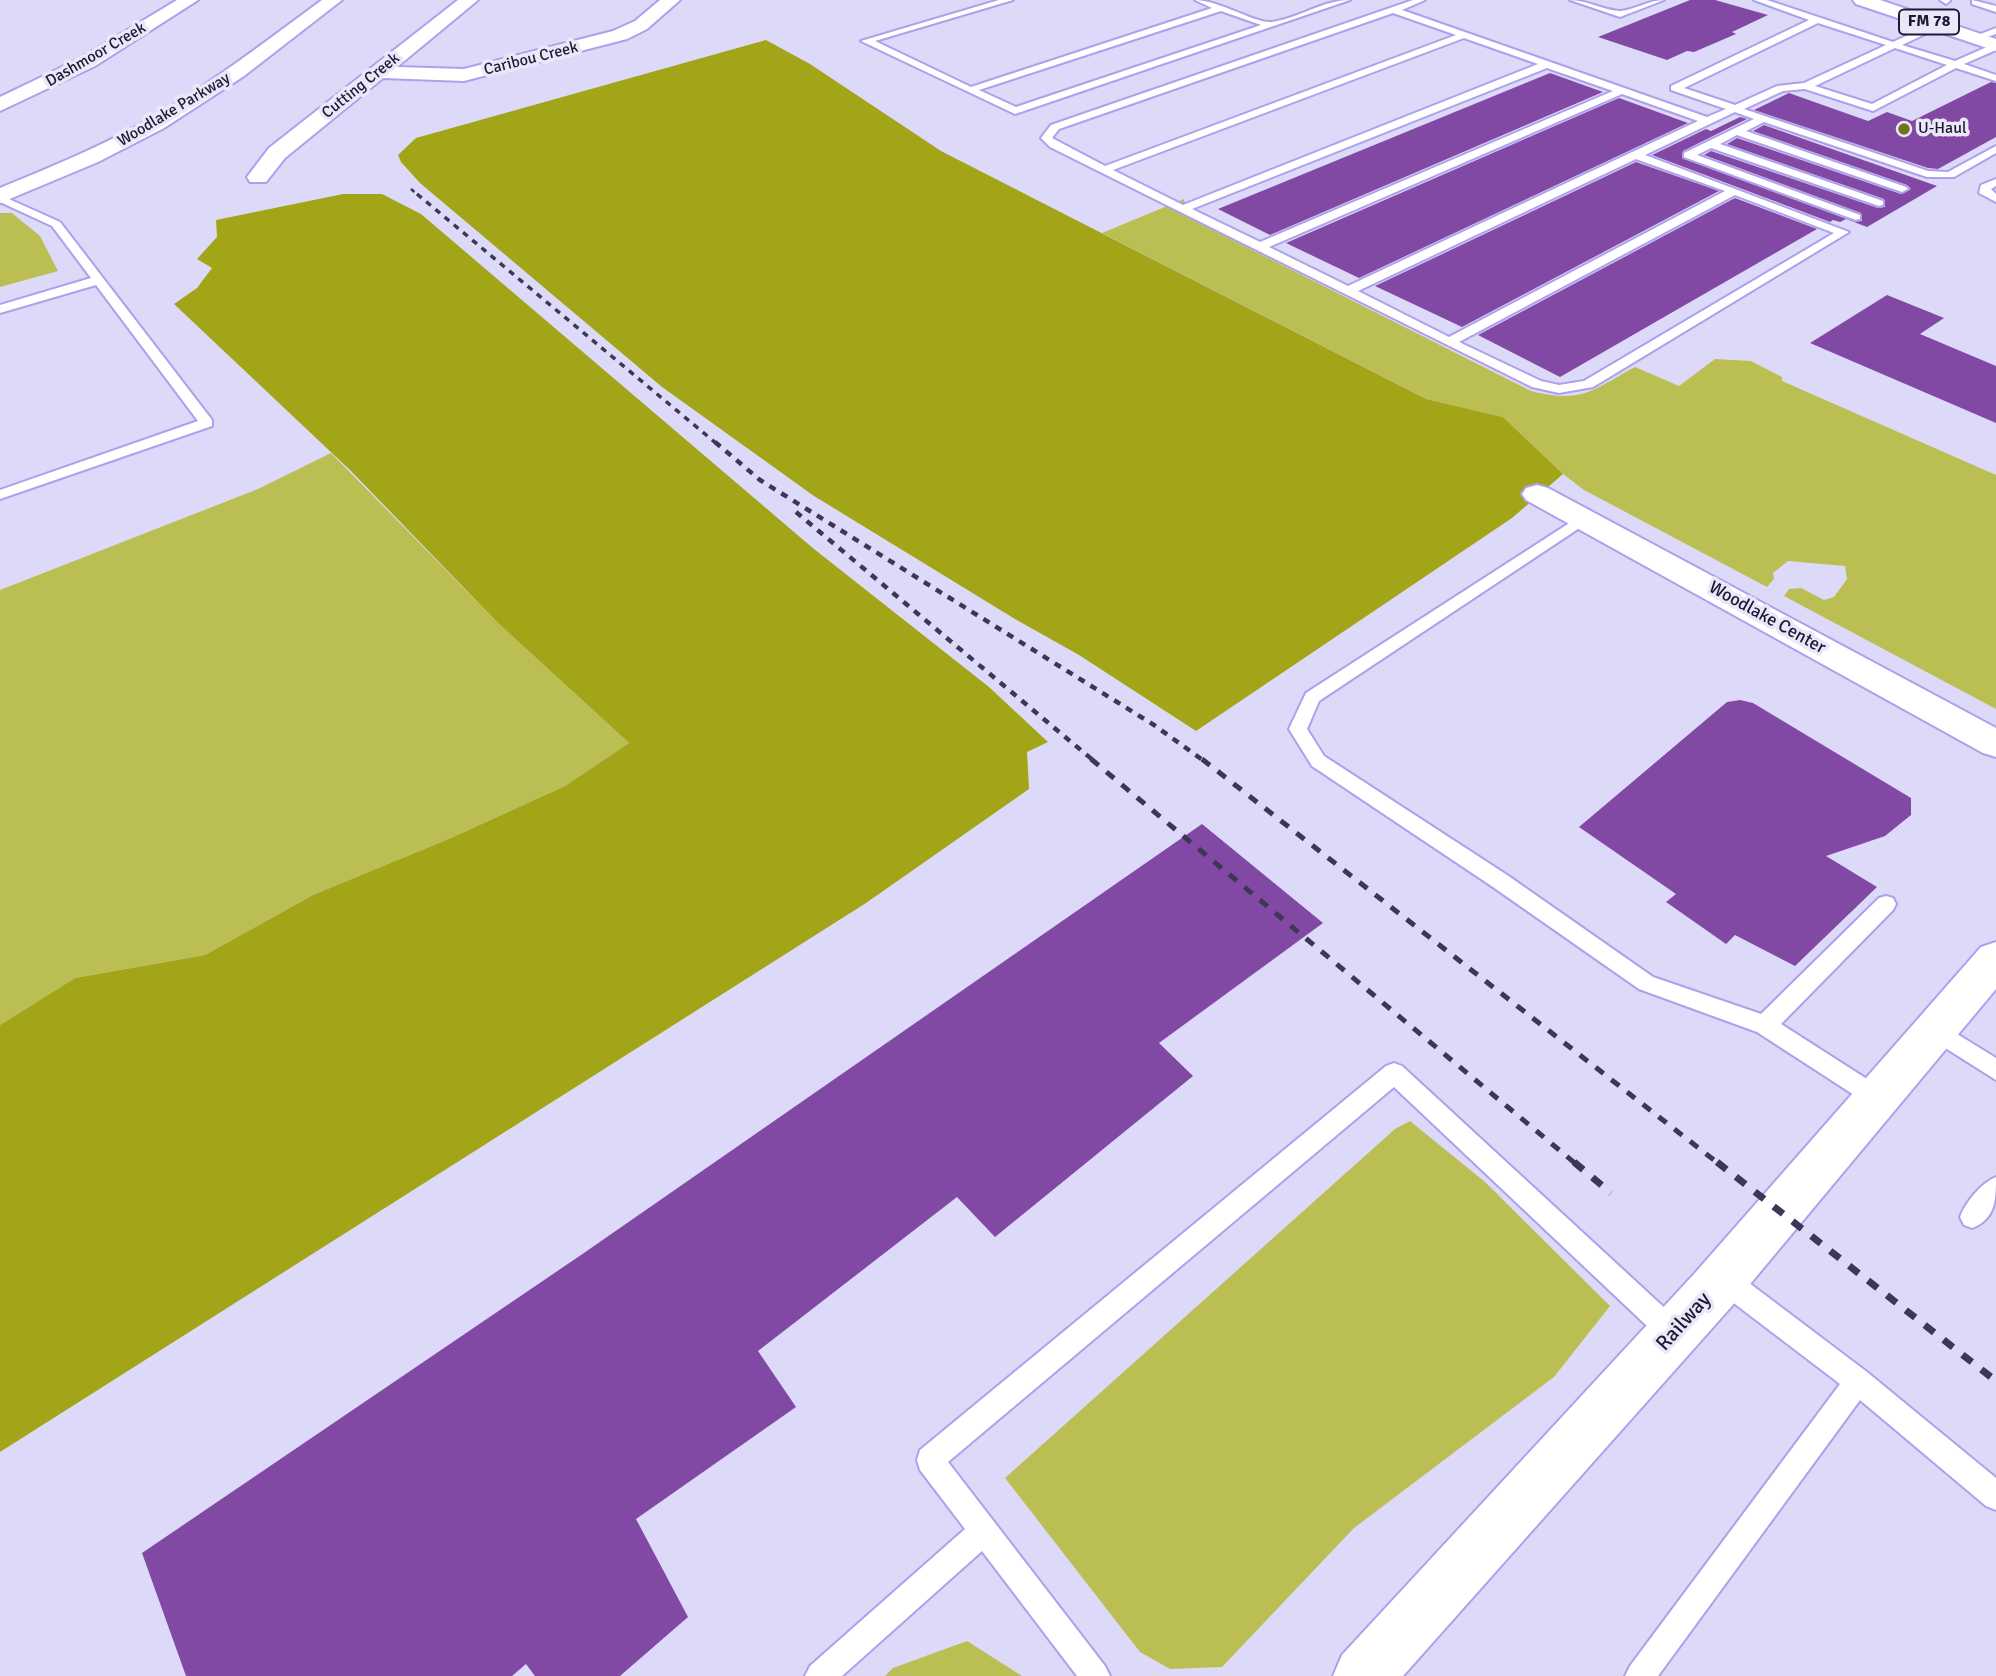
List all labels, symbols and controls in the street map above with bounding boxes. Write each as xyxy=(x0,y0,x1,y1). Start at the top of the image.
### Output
road number: FM 78 xyxy=(1899,10,1959,34)
street label: Dashmoor Creek xyxy=(43,19,149,91)
street label: Caribou Creek xyxy=(482,38,580,80)
street label: Cutting Creek xyxy=(318,49,404,123)
street label: Woodlake Parkway xyxy=(114,69,234,151)
place label: U-Haul xyxy=(1918,119,1967,139)
marker: U-Haul xyxy=(1896,121,1912,137)
street label: Woodlake Center xyxy=(1705,577,1829,659)
street label: Railway xyxy=(1651,1288,1717,1356)

